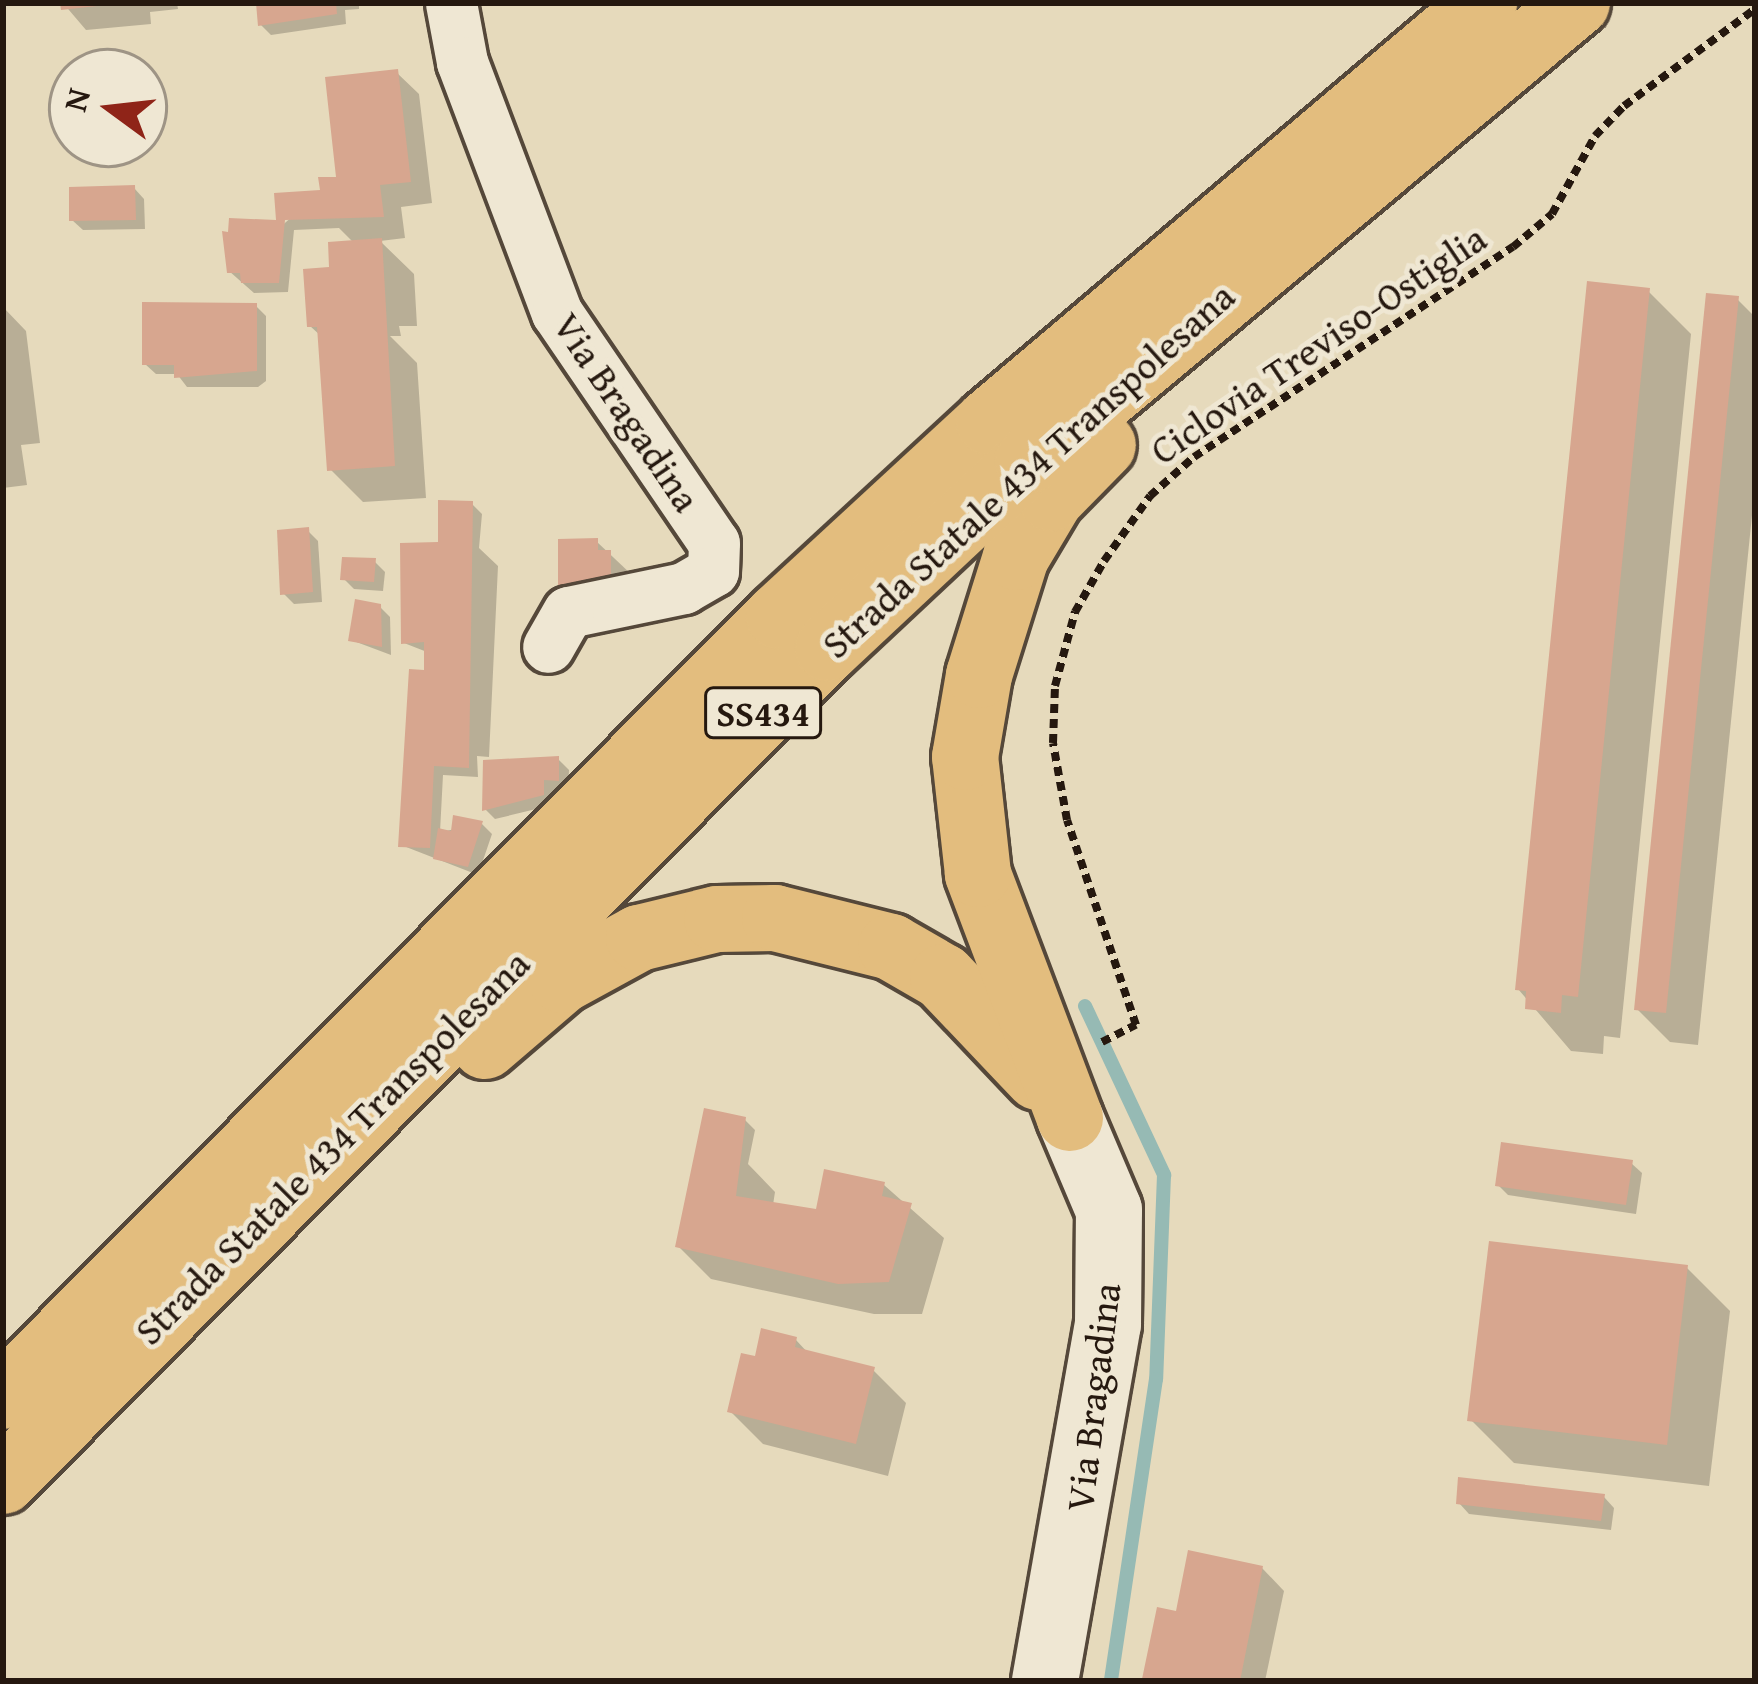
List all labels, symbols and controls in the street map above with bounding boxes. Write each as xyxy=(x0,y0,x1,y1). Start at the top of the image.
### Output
north arrow xyxy=(48,48,168,168)
text: N xyxy=(50,83,102,116)
street label: Ciclovia Treviso-Ostiglia xyxy=(1141,214,1495,474)
street label: Strada Statale 434 Transpolesana xyxy=(812,272,1244,668)
street label: Via Bragadina xyxy=(543,304,711,520)
road number: SS434 xyxy=(703,683,823,743)
street label: Strada Statale 434 Transpolesana xyxy=(125,940,539,1354)
street label: Via Bragadina xyxy=(1056,1280,1130,1514)

